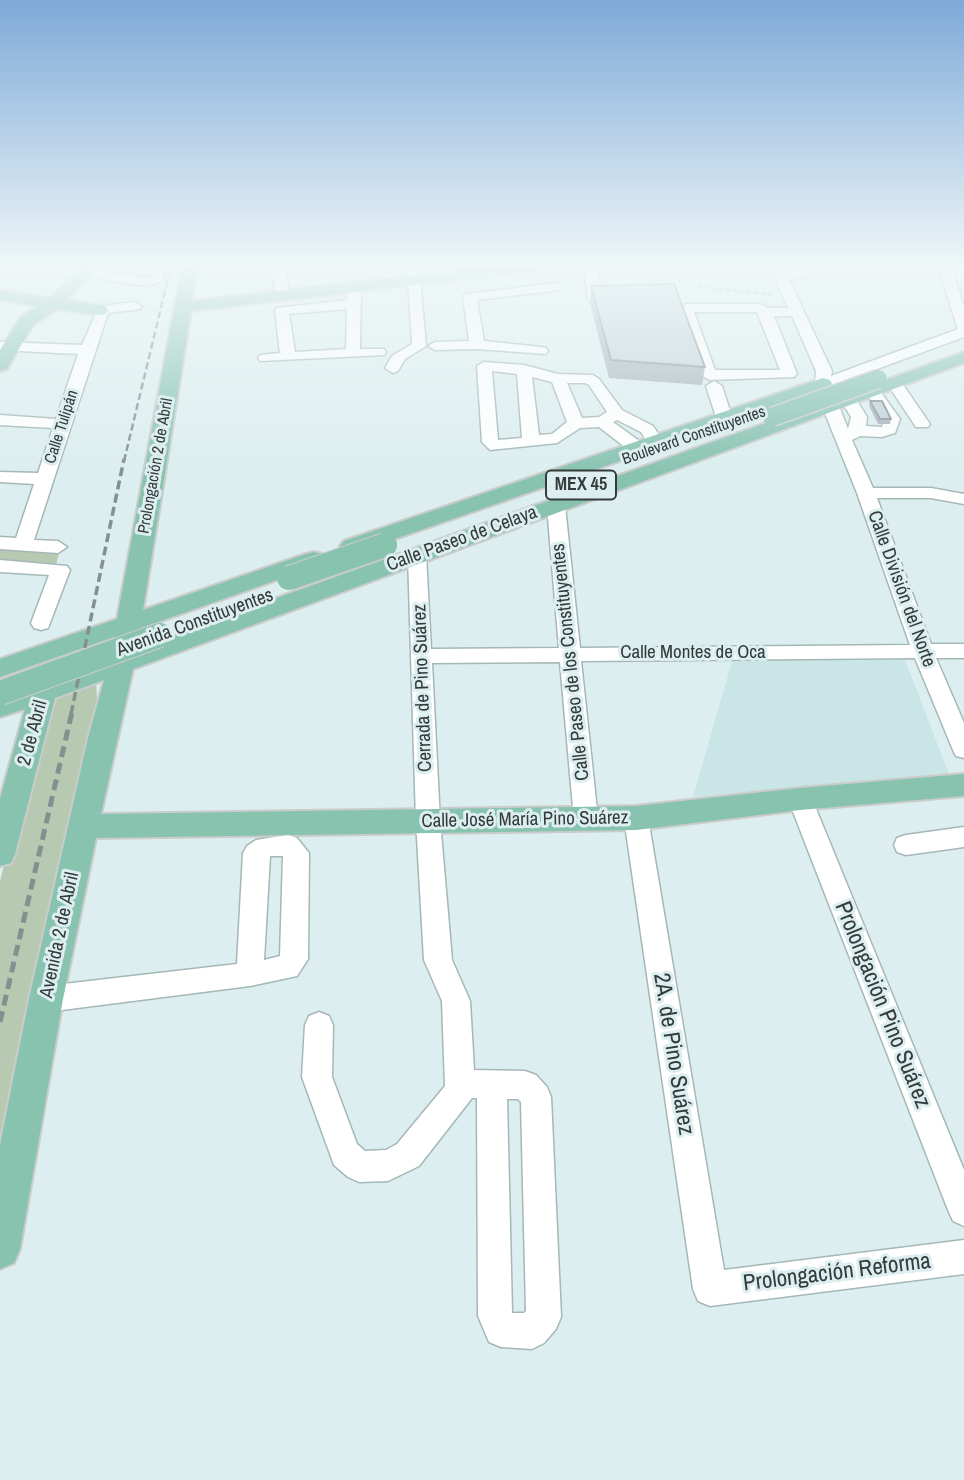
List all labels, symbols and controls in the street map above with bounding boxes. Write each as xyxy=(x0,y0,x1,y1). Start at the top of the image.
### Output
street label: Calle Tulipán xyxy=(41,388,83,466)
street label: Prolongación 2 de Abril xyxy=(135,397,177,535)
street label: Boulevard Constituyentes xyxy=(620,402,768,470)
road number: MEX 45 xyxy=(546,471,616,500)
street label: Calle Paseo de Celaya xyxy=(384,501,540,577)
street label: Calle División del Norte xyxy=(862,508,940,670)
street label: Calle Paseo de los Constituyentes xyxy=(547,542,595,782)
street label: Avenida Constituyentes xyxy=(113,584,277,662)
street label: Cerrada de Pino Suárez xyxy=(409,604,437,772)
street label: Calle Montes de Oca xyxy=(620,642,766,664)
street label: 2 de Abril xyxy=(13,698,53,768)
street label: Calle José María Pino Suárez xyxy=(421,807,629,833)
street label: Avenida 2 de Abril xyxy=(36,870,84,1000)
street label: Prolongación Pino Suárez xyxy=(828,898,936,1112)
street label: 2A. de Pino Suárez xyxy=(647,971,699,1137)
street label: Prolongación Reforma xyxy=(742,1248,932,1298)

